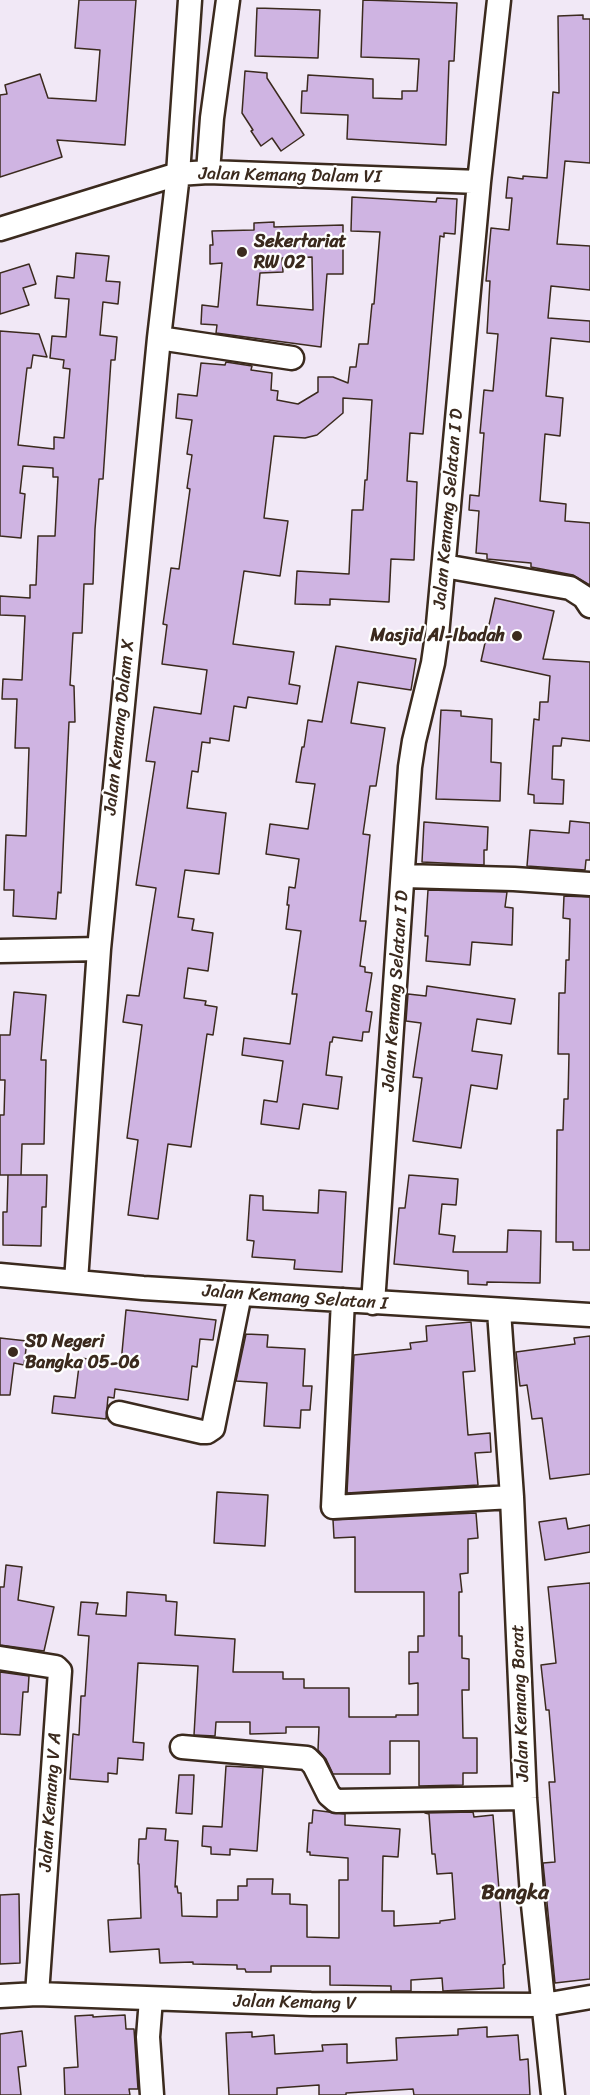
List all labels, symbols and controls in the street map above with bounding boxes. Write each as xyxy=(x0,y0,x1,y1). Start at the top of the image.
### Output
street label: Jalan Kemang Dalam VI xyxy=(198,164,382,188)
place label: Sekertariat RW 02 xyxy=(254,231,346,274)
marker: Sekertariat RW 02 xyxy=(235,245,249,259)
street label: Jalan Kemang Selatan I D xyxy=(429,408,469,610)
place label: Masjid Al-Ibadah xyxy=(371,625,505,647)
marker: Masjid Al-Ibadah xyxy=(510,629,524,643)
street label: Jalan Kemang Dalam X xyxy=(100,638,140,816)
street label: Jalan Kemang Selatan I D xyxy=(378,890,414,1092)
street label: Jalan Kemang Selatan I xyxy=(202,1281,388,1315)
place label: SD Negeri Bangka 05-06 xyxy=(25,1331,140,1374)
marker: SD Negeri Bangka 05-06 xyxy=(6,1345,20,1359)
street label: Jalan Kemang Barat xyxy=(507,1624,535,1782)
street label: Jalan Kemang V A xyxy=(35,1732,67,1872)
district label: Bangka xyxy=(481,1881,549,1907)
street label: Jalan Kemang V xyxy=(233,1991,357,2015)

